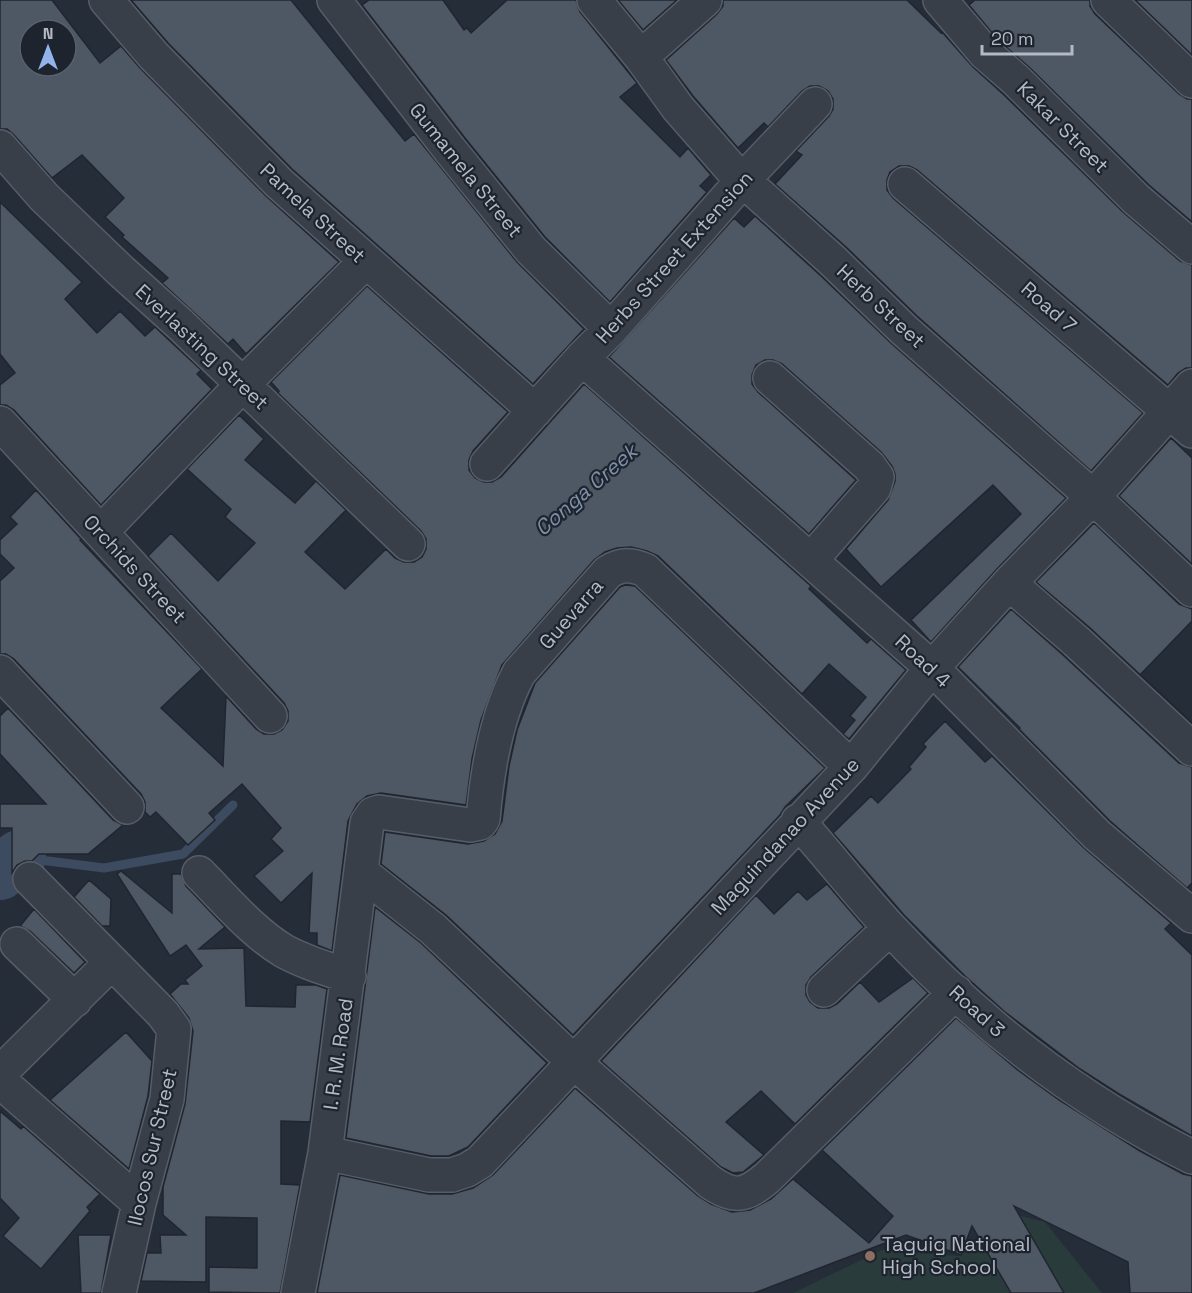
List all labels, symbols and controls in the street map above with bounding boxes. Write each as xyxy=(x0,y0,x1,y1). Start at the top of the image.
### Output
north arrow xyxy=(18,18,78,78)
scale bar xyxy=(982,18,1072,56)
text: N xyxy=(43,23,53,44)
text: 20 m xyxy=(991,27,1034,50)
street label: Kakar Street xyxy=(1012,76,1114,178)
street label: Gumamela Street xyxy=(404,97,528,243)
street label: Pamela Street xyxy=(255,157,371,269)
street label: Herbs Street Extension xyxy=(590,165,758,349)
street label: Herb Street xyxy=(831,258,931,354)
street label: Road 7 xyxy=(1016,276,1082,338)
street label: Everlasting Street xyxy=(130,278,274,416)
water label: Conga Creek xyxy=(529,436,645,542)
street label: Orchids Street xyxy=(78,509,192,629)
street label: Guevarra xyxy=(533,573,609,655)
street label: Road 4 xyxy=(890,629,956,693)
street label: Maguindanao Avenue xyxy=(705,752,865,920)
street label: Road 3 xyxy=(944,979,1010,1043)
street label: I. R. M. Road xyxy=(317,996,359,1112)
street label: Ilocos Sur Street xyxy=(121,1066,183,1228)
place label: Taguig National High School xyxy=(882,1231,1030,1280)
marker: Taguig National High School xyxy=(863,1249,877,1263)

